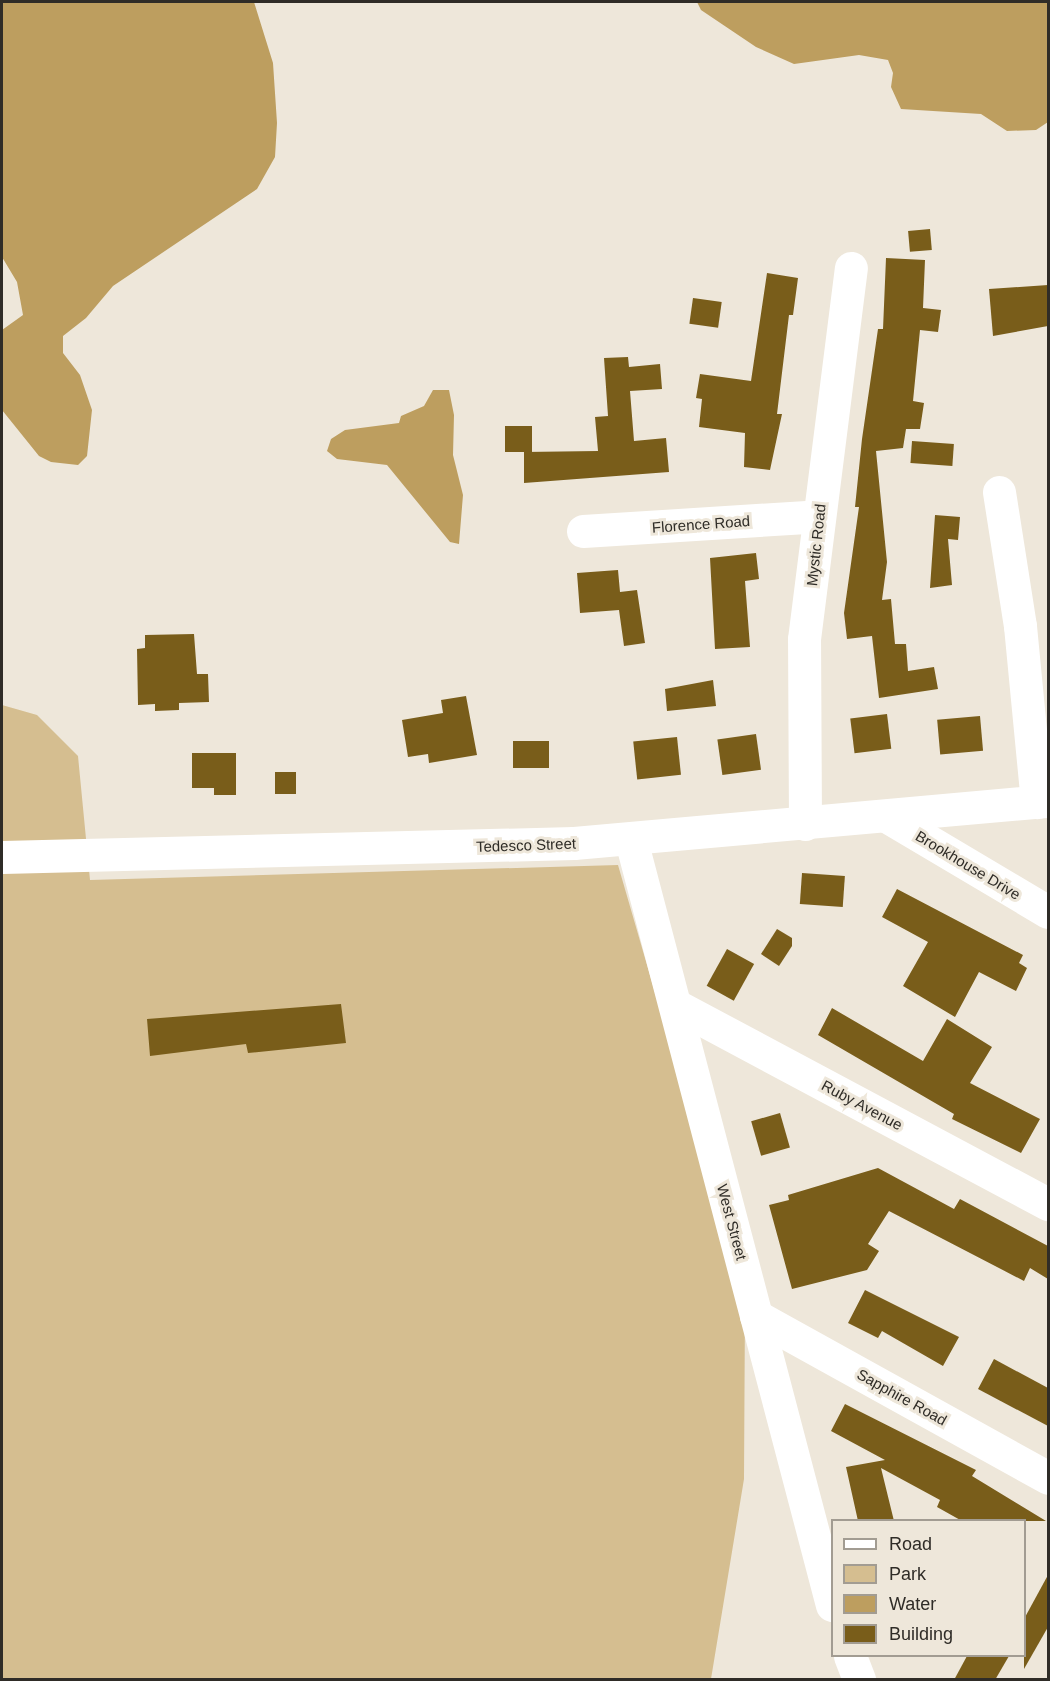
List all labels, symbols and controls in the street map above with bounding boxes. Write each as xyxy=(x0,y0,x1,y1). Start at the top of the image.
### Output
street label: Mystic Road xyxy=(803,503,829,587)
street label: Florence Road xyxy=(651,512,751,536)
street label: Brookhouse Drive xyxy=(912,827,1024,903)
street label: Tedesco Street xyxy=(476,834,576,856)
street label: Ruby Avenue xyxy=(818,1076,906,1134)
street label: West Street xyxy=(713,1182,751,1262)
street label: Sapphire Road xyxy=(854,1365,950,1429)
legend xyxy=(831,1519,1026,1657)
text: Road xyxy=(889,1534,932,1554)
text: Park xyxy=(889,1564,926,1584)
text: Water xyxy=(889,1594,936,1614)
text: Building xyxy=(889,1624,953,1644)

